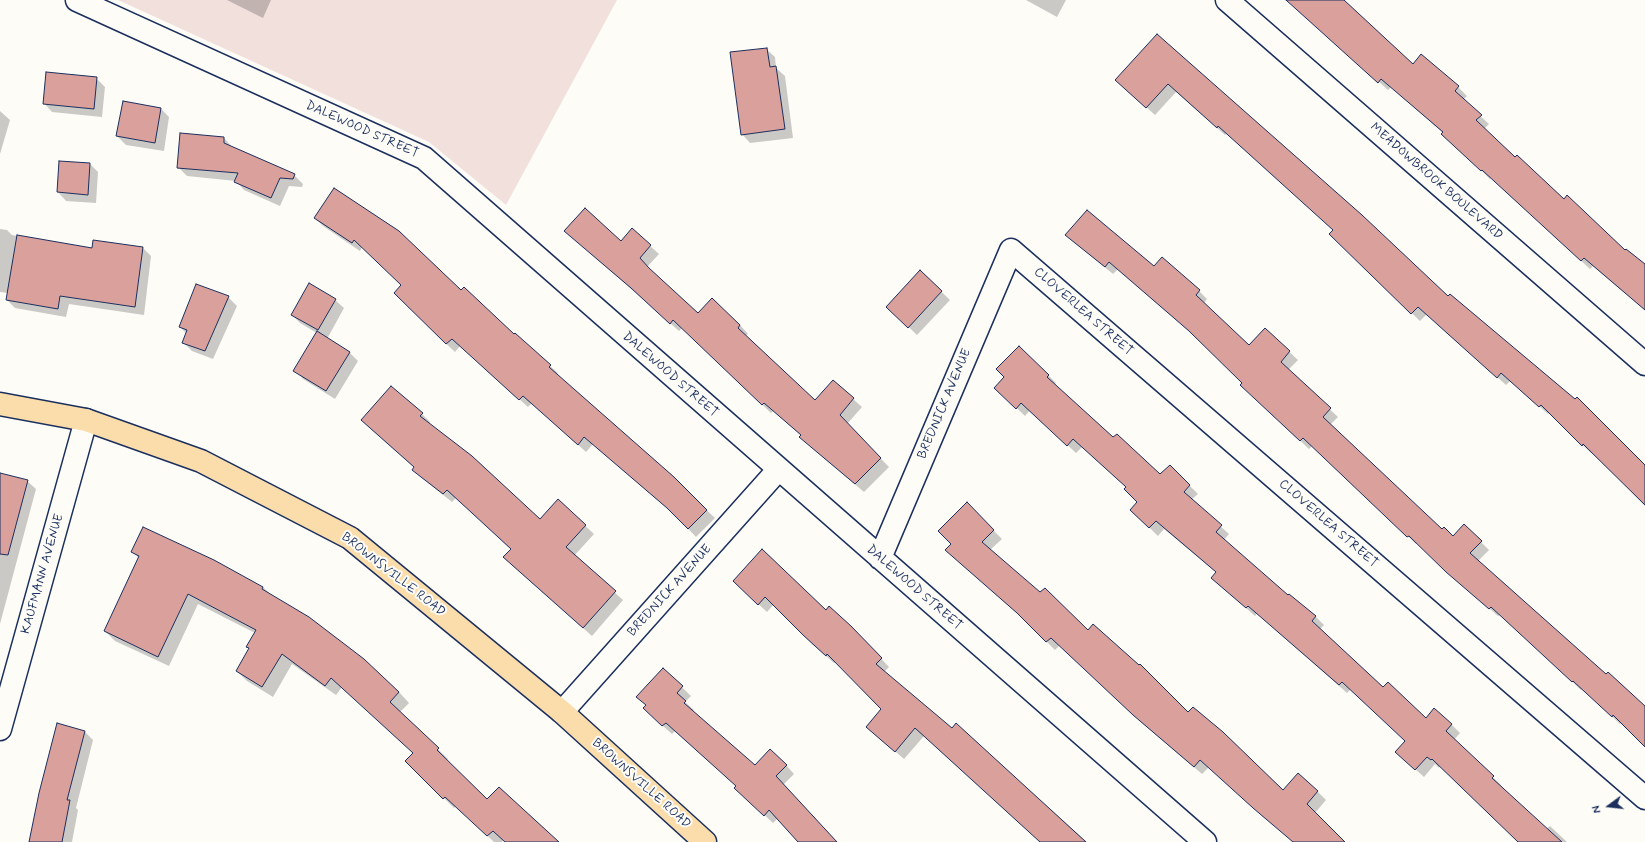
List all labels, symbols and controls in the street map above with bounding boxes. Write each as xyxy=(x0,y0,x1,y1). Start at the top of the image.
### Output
street label: DALEWOOD STREET xyxy=(303,98,421,162)
street label: MEADOWBROOK BOULEVARD xyxy=(1366,120,1506,244)
street label: CLOVERLEA STREET xyxy=(1030,265,1136,359)
street label: DALEWOOD STREET xyxy=(619,329,721,421)
street label: BREDNICK AVENUE xyxy=(915,347,975,461)
street label: CLOVERLEA STREET xyxy=(1275,477,1381,571)
street label: KAUFMANN AVENUE xyxy=(18,512,68,636)
street label: BROWNSVILLE ROAD xyxy=(338,530,448,620)
street label: BREDNICK AVENUE xyxy=(625,542,715,640)
street label: DALEWOOD STREET xyxy=(863,542,965,634)
street label: BROWNSVILLE ROAD xyxy=(588,736,694,832)
north arrow xyxy=(1589,786,1629,826)
text: N xyxy=(1590,804,1605,814)

